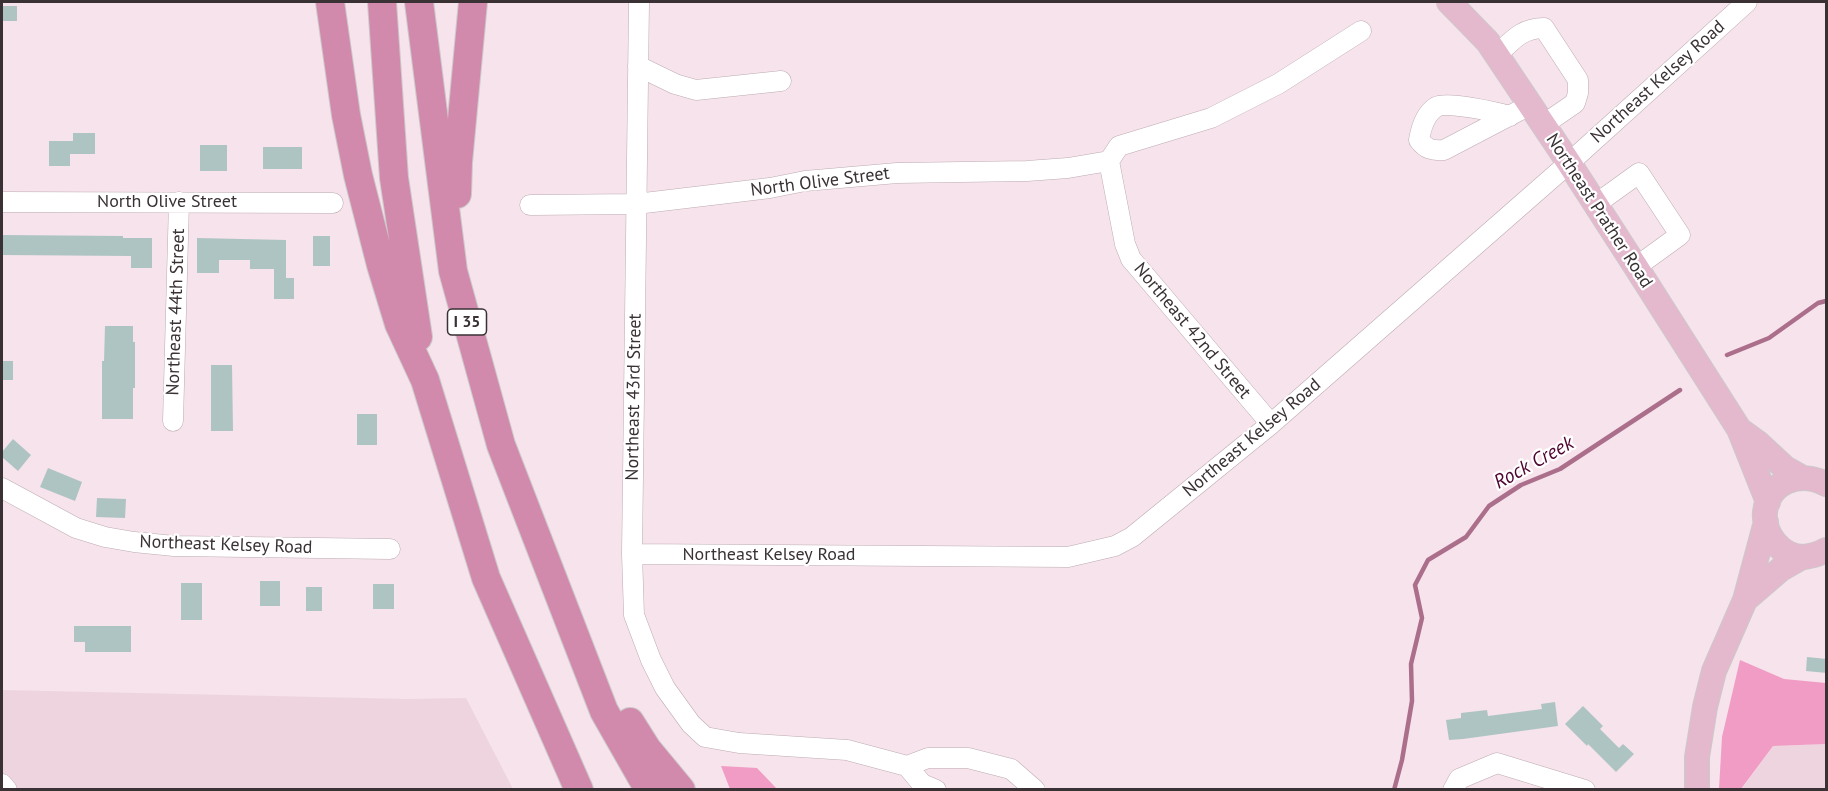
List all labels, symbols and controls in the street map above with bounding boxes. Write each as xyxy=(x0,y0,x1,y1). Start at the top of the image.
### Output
street label: Northeast Kelsey Road xyxy=(1586,16,1730,148)
street label: Northeast Prather Road xyxy=(1541,130,1657,292)
street label: North Olive Street xyxy=(749,163,891,201)
street label: North Olive Street xyxy=(97,191,237,213)
street label: Northeast 44th Street xyxy=(162,228,190,396)
street label: Northeast 42nd Street xyxy=(1129,259,1255,403)
road number: I 35 xyxy=(448,309,486,335)
street label: Northeast 43rd Street xyxy=(622,313,646,481)
street label: Northeast Kelsey Road xyxy=(1179,374,1325,502)
water label: Rock Creek xyxy=(1490,431,1578,495)
street label: Northeast Kelsey Road xyxy=(139,531,313,559)
street label: Northeast Kelsey Road xyxy=(682,544,856,566)

